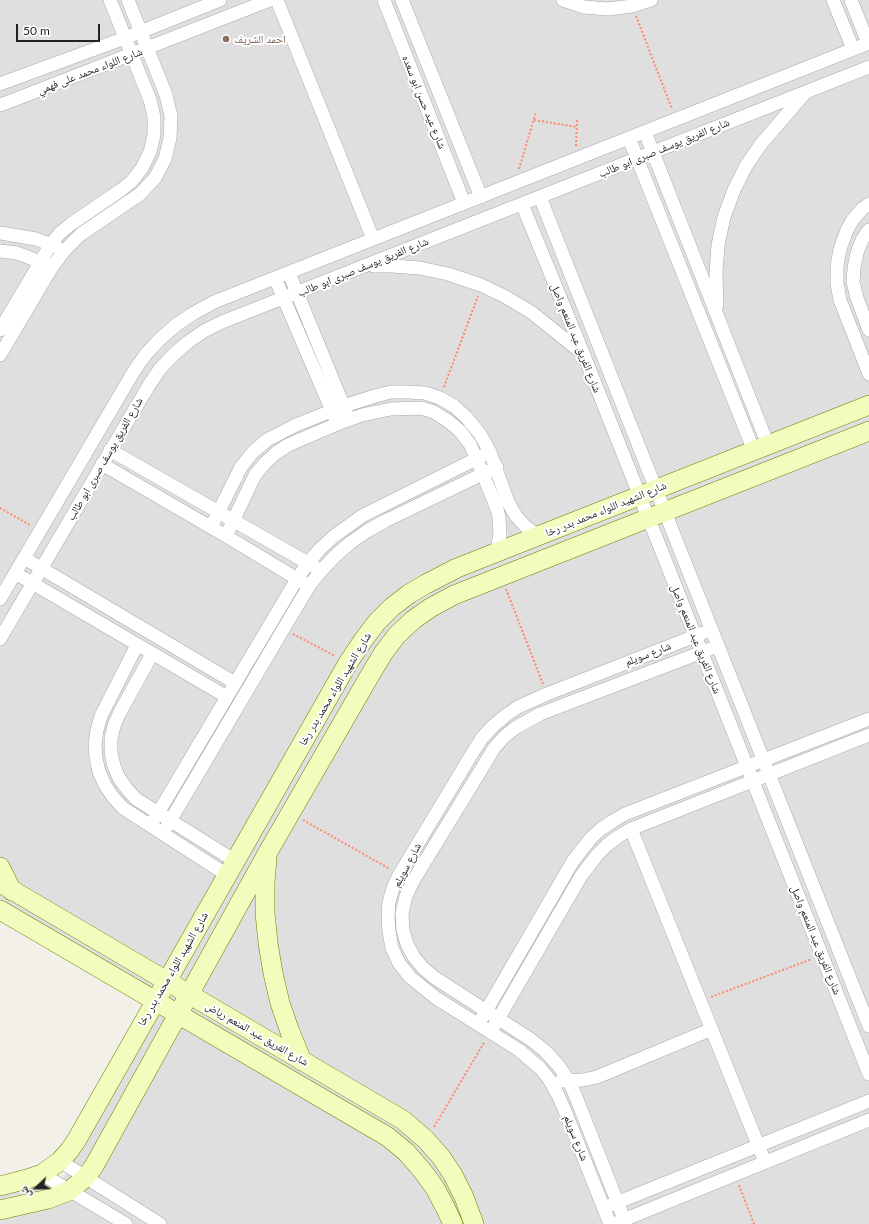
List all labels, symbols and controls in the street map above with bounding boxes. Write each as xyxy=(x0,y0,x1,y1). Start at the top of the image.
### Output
scale bar xyxy=(18,16,102,42)
text: 50 m xyxy=(23,23,50,38)
place label: احمد الشريف xyxy=(234,32,286,46)
marker: احمد الشريف xyxy=(221,34,231,44)
street label: شارع اللواء محمد على فهمي xyxy=(36,45,144,97)
street label: شارع عيد حسن ابو سعده xyxy=(399,53,449,151)
street label: شارع الفريق يوسف صبرى ابو طالب xyxy=(597,116,731,180)
street label: شارع الفريق يوسف صبرى ابو طالب xyxy=(296,235,430,299)
street label: شارع الفريق عبد المنعم واصل xyxy=(548,281,604,395)
street label: شارع الفريق يوسف صبرى ابو طالب xyxy=(64,395,146,523)
street label: شارع الشهيد اللواء محمد بدر رخا xyxy=(544,479,668,539)
street label: شارع الفريق عبد المنعم واصل xyxy=(668,582,724,696)
street label: شارع الشهيد اللواء محمد بدر رخا xyxy=(296,630,374,748)
street label: شارع سويلم xyxy=(623,639,673,669)
street label: شارع سويلم xyxy=(390,841,424,889)
street label: شارع الفريق عبد المنعم واصل xyxy=(788,883,844,997)
street label: شارع الشهيد اللواء محمد بدر رخا xyxy=(135,910,211,1028)
street label: شارع الفريق عبد المنعم رياض xyxy=(203,999,311,1069)
street label: شارع سويلم xyxy=(561,1113,591,1163)
north arrow xyxy=(16,1168,56,1208)
text: ش xyxy=(16,1185,33,1201)

